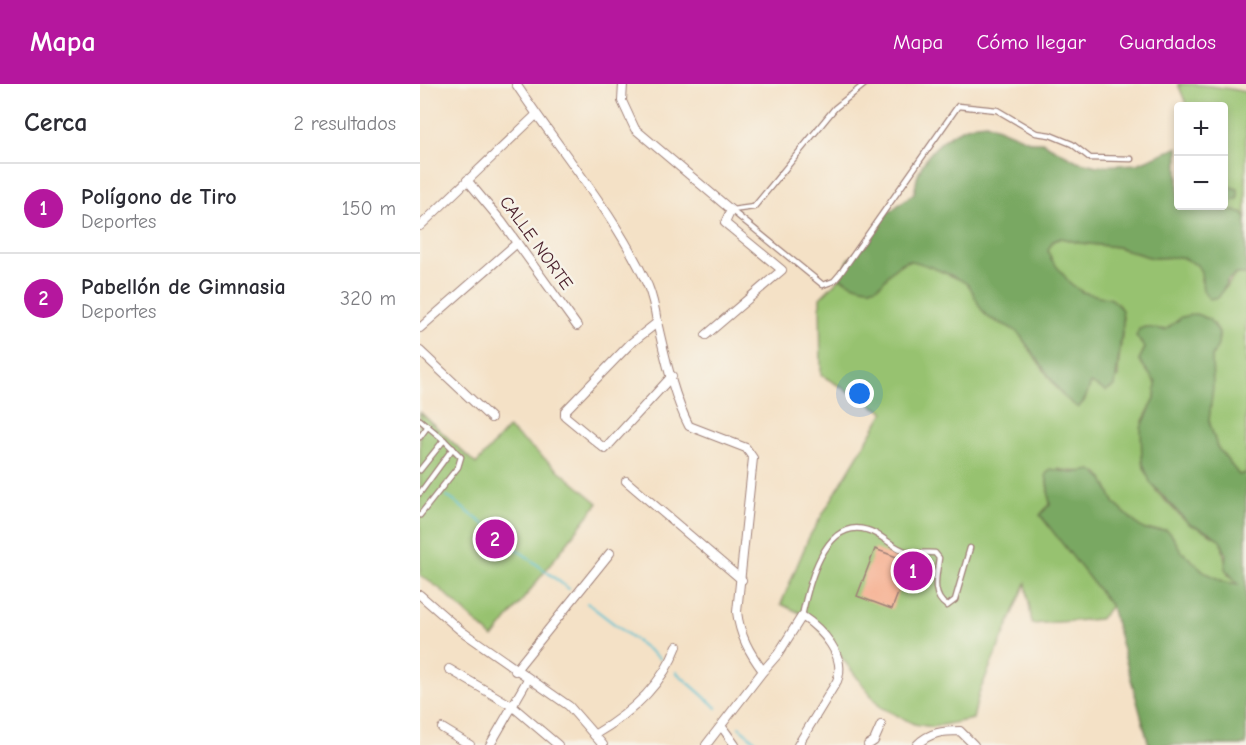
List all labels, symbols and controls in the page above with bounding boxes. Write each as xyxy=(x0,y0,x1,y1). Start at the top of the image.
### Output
text: Mapa xyxy=(30,26,96,58)
text: Mapa xyxy=(893,30,943,54)
text: Cómo llegar xyxy=(976,30,1086,54)
text: Guardados xyxy=(1119,30,1216,54)
map controls xyxy=(1174,102,1228,210)
button: + xyxy=(1174,102,1228,156)
text: Cerca xyxy=(24,108,88,138)
text: 2 resultados xyxy=(294,112,396,135)
button: − xyxy=(1174,156,1228,210)
text: Polígono de Tiro xyxy=(81,184,237,210)
street label: CALLE NORTE xyxy=(495,192,577,294)
text: 1 xyxy=(40,197,47,220)
text: 150 m xyxy=(342,197,396,220)
text: Deportes xyxy=(81,210,156,233)
text: Pabellón de Gimnasia xyxy=(81,274,286,300)
text: 2 xyxy=(39,287,48,310)
text: 320 m xyxy=(340,287,396,310)
text: Deportes xyxy=(81,300,156,323)
your location xyxy=(845,379,874,408)
pin: 2 xyxy=(476,516,514,562)
pin: 1 xyxy=(894,548,932,594)

